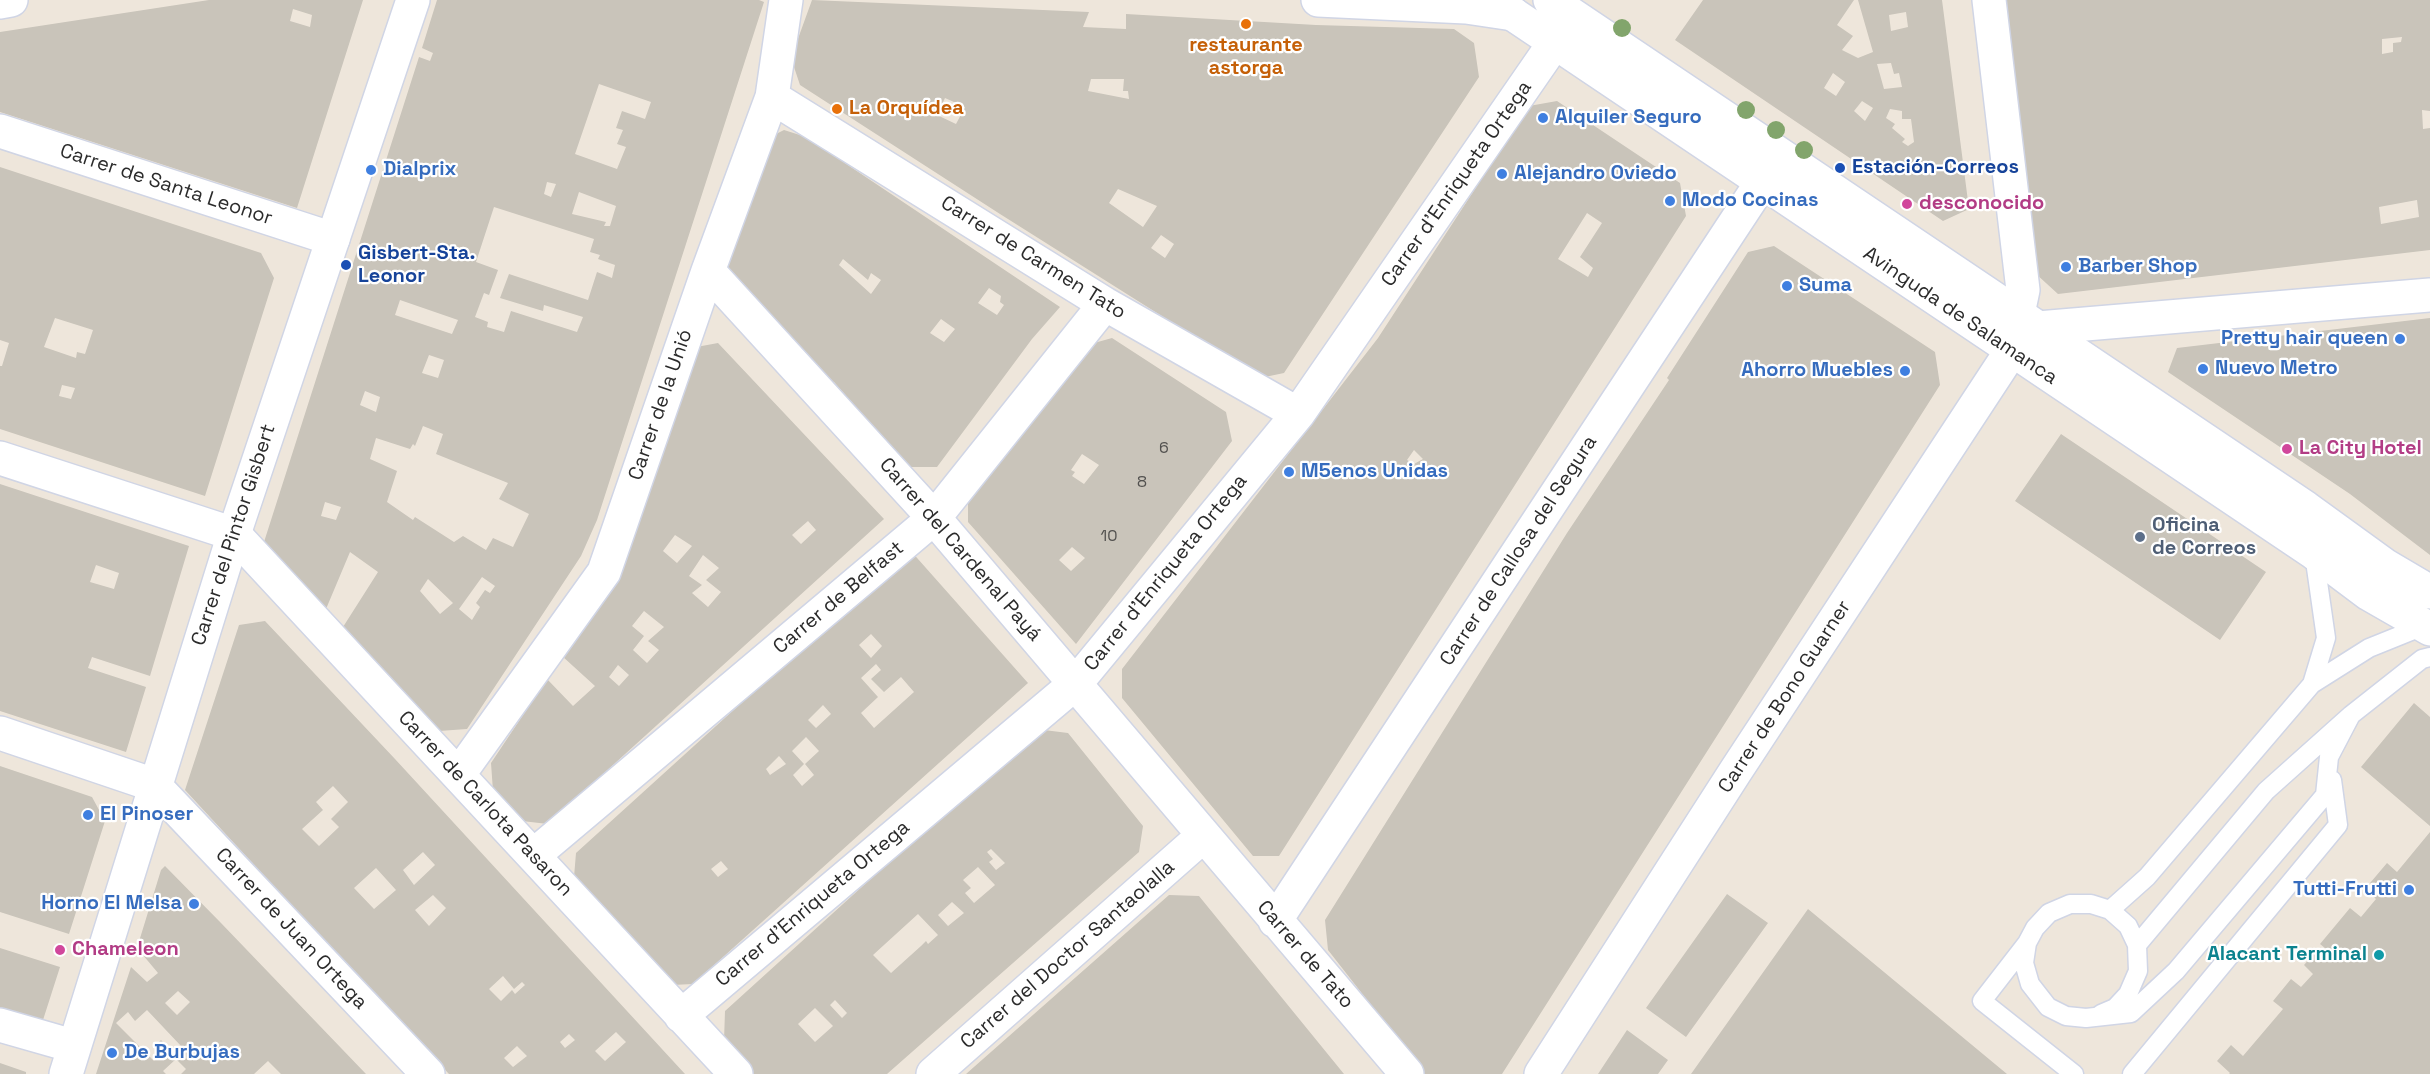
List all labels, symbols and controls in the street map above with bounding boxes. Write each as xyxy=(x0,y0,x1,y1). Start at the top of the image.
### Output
marker: restaurante astorga xyxy=(1239,17,1253,31)
place label: restaurante astorga xyxy=(1189,34,1303,81)
street label: Carrer d'Enriqueta Ortega xyxy=(1377,76,1537,292)
place label: La Orquídea xyxy=(849,97,964,121)
marker: La Orquídea xyxy=(830,102,844,116)
place label: Alquiler Seguro xyxy=(1555,106,1702,130)
marker: Alquiler Seguro xyxy=(1536,111,1550,125)
street label: Carrer de Santa Leonor xyxy=(57,139,275,231)
place label: Estación-Correos xyxy=(1852,156,2019,180)
place label: Dialprix xyxy=(383,158,456,182)
marker: Estación-Correos xyxy=(1833,161,1847,175)
place label: Alejandro Oviedo xyxy=(1514,162,1677,186)
marker: Dialprix xyxy=(364,163,378,177)
marker: Alejandro Oviedo xyxy=(1495,167,1509,181)
place label: Modo Cocinas xyxy=(1682,189,1818,213)
street label: Carrer de Carmen Tato xyxy=(936,191,1130,325)
place label: desconocido xyxy=(1919,192,2044,216)
marker: Modo Cocinas xyxy=(1663,194,1677,208)
marker: desconocido xyxy=(1900,197,1914,211)
place label: Gisbert-Sta. Leonor xyxy=(358,242,475,289)
street label: Avinguda de Salamanca xyxy=(1858,242,2062,390)
place label: Barber Shop xyxy=(2078,255,2197,279)
marker: Gisbert-Sta. Leonor xyxy=(339,258,353,272)
marker: Barber Shop xyxy=(2059,260,2073,274)
place label: Suma xyxy=(1799,274,1852,298)
marker: Suma xyxy=(1780,279,1794,293)
street label: Carrer de la Unió xyxy=(624,326,698,484)
place label: Pretty hair queen xyxy=(2221,327,2388,351)
marker: Pretty hair queen xyxy=(2393,332,2407,346)
place label: Nuevo Metro xyxy=(2215,357,2338,381)
place label: Ahorro Muebles xyxy=(1741,359,1893,383)
marker: Nuevo Metro xyxy=(2196,362,2210,376)
marker: Ahorro Muebles xyxy=(1898,364,1912,378)
street label: Carrer del Pintor Gisbert xyxy=(187,421,281,649)
street label: Carrer de Callosa del Segura xyxy=(1435,431,1603,671)
place label: La City Hotel xyxy=(2299,437,2422,461)
house number: 6 xyxy=(1159,439,1169,459)
marker: La City Hotel xyxy=(2280,442,2294,456)
street label: Carrer del Cardenal Payá xyxy=(874,453,1046,647)
place label: M5enos Unidas xyxy=(1301,460,1448,484)
marker: M5enos Unidas xyxy=(1282,465,1296,479)
street label: Carrer d'Enriqueta Ortega xyxy=(1079,470,1253,676)
house number: 8 xyxy=(1137,473,1147,493)
place label: Oficina de Correos xyxy=(2152,514,2256,561)
house number: 10 xyxy=(1101,527,1117,547)
marker: Oficina de Correos xyxy=(2133,530,2147,544)
street label: Carrer de Belfast xyxy=(769,536,909,660)
street label: Carrer de Bono Guarner xyxy=(1714,596,1856,798)
street label: Carrer de Carlota Pasaron xyxy=(393,706,577,902)
place label: El Pinoser xyxy=(100,803,193,827)
marker: El Pinoser xyxy=(81,808,95,822)
street label: Carrer d'Enriqueta Ortega xyxy=(711,816,915,992)
street label: Carrer de Juan Ortega xyxy=(210,843,372,1015)
street label: Carrer del Doctor Santaolalla xyxy=(956,856,1180,1054)
place label: Tutti-Frutti xyxy=(2293,878,2397,902)
marker: Tutti-Frutti xyxy=(2402,883,2416,897)
place label: Horno El Melsa xyxy=(41,892,182,916)
street label: Carrer de Tato xyxy=(1251,896,1359,1014)
marker: Horno El Melsa xyxy=(187,897,201,911)
place label: Chameleon xyxy=(72,938,179,962)
marker: Chameleon xyxy=(53,943,67,957)
place label: Alacant Terminal xyxy=(2207,943,2367,967)
marker: Alacant Terminal xyxy=(2372,948,2386,962)
place label: De Burbujas xyxy=(124,1041,240,1065)
marker: De Burbujas xyxy=(105,1046,119,1060)

